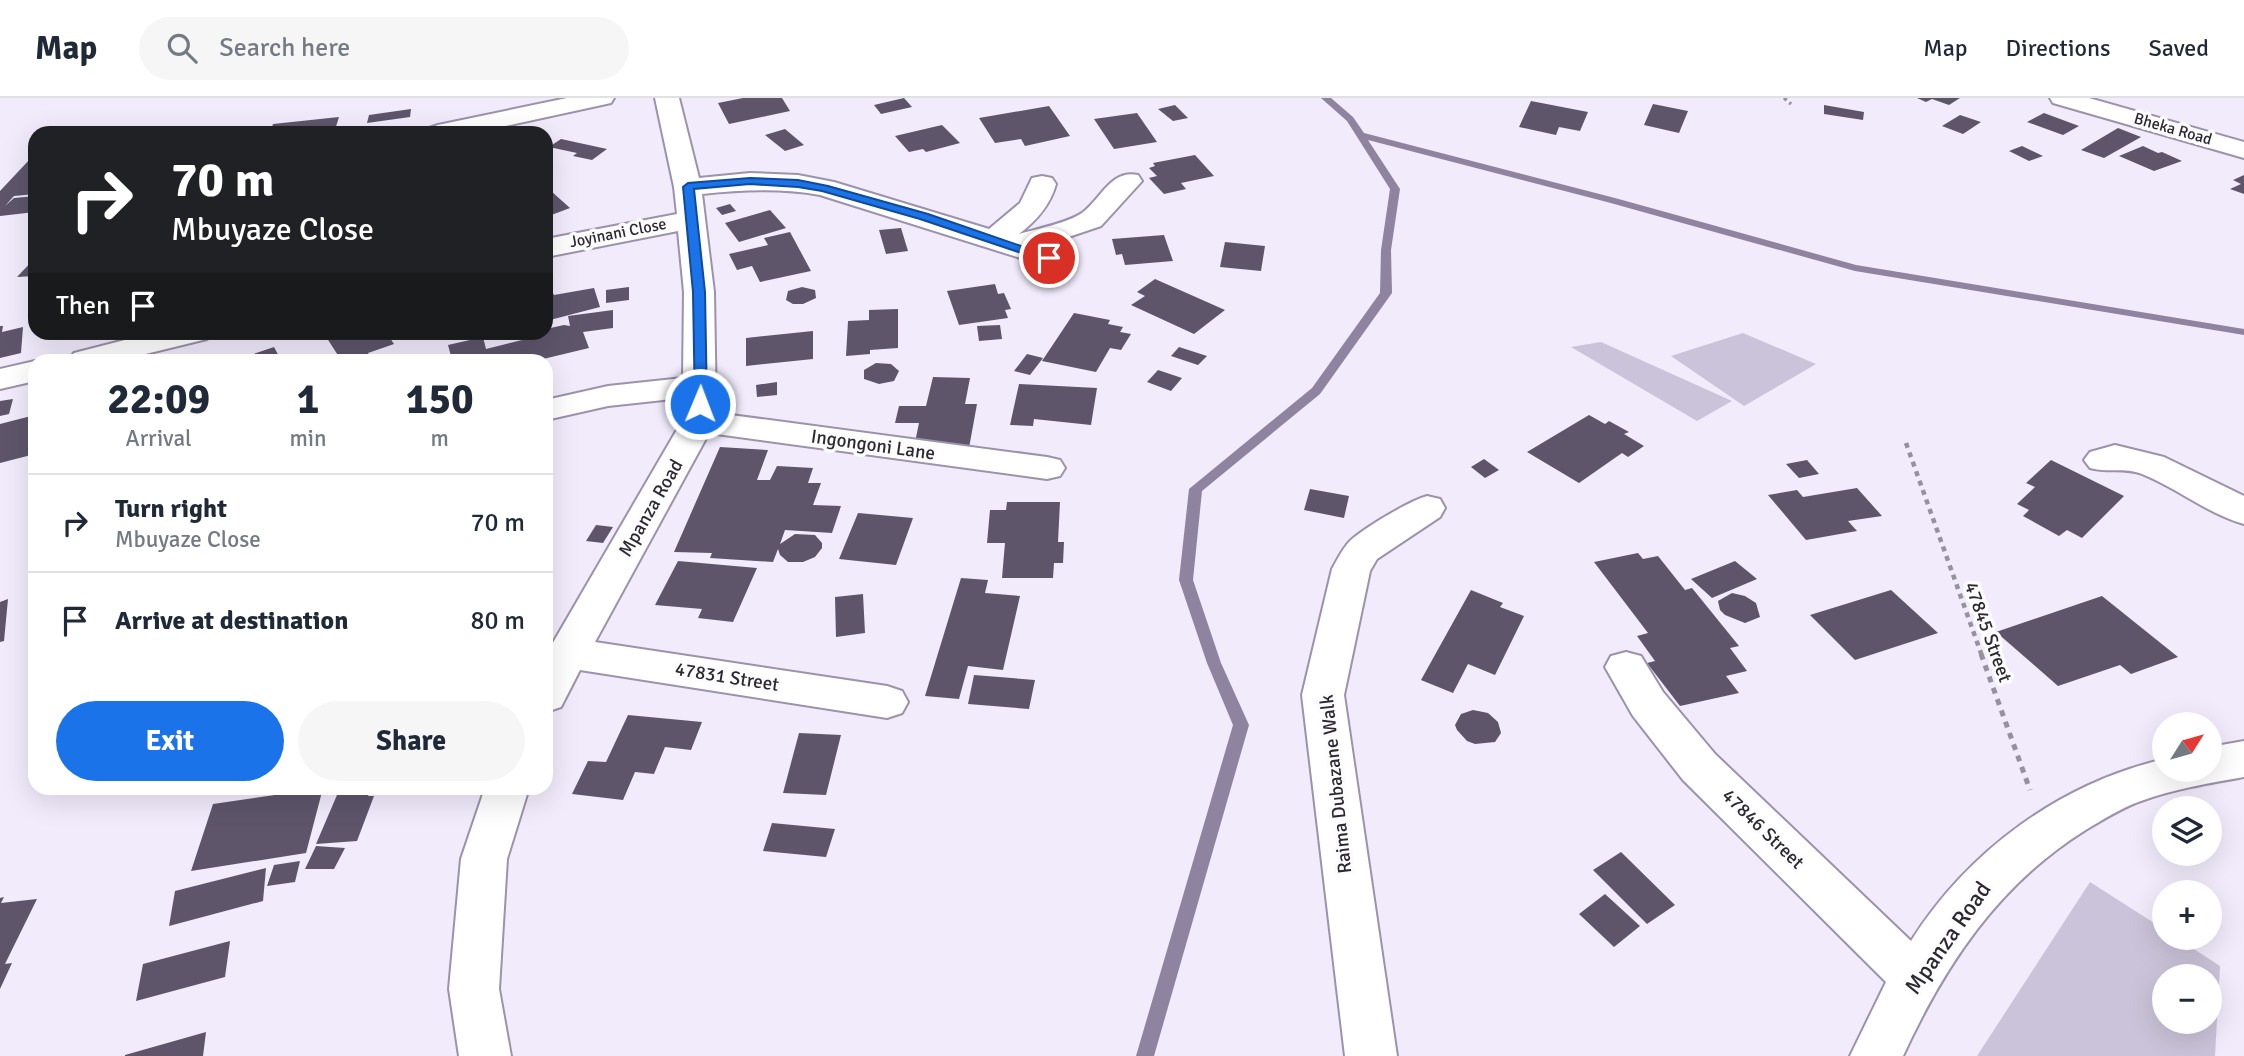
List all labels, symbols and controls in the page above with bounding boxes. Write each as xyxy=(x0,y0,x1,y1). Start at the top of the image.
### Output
search box xyxy=(139,17,629,80)
text: Map xyxy=(35,28,97,69)
icon: search xyxy=(163,29,201,67)
text: Search here xyxy=(219,32,350,64)
text: Map xyxy=(1923,33,1968,63)
text: Directions xyxy=(2006,33,2111,63)
text: Saved xyxy=(2149,33,2209,63)
street label: Bheka Road xyxy=(2132,108,2214,150)
text: 70 m xyxy=(171,150,274,210)
icon: right xyxy=(56,154,147,245)
text: Mbuyaze Close xyxy=(171,210,374,249)
street label: Joyinani Close xyxy=(568,214,668,252)
pin xyxy=(1019,228,1079,288)
icon: arrive xyxy=(1030,239,1068,277)
icon: arrive xyxy=(124,287,162,325)
text: Then xyxy=(56,290,110,322)
position arrow xyxy=(663,367,737,441)
text: 22:09 xyxy=(107,374,210,425)
text: 1 xyxy=(297,374,319,425)
text: 150 xyxy=(406,374,474,425)
text: Arrival xyxy=(126,424,192,453)
text: min xyxy=(289,424,327,453)
text: m xyxy=(431,424,449,453)
street label: Ingongoni Lane xyxy=(809,424,937,466)
street label: Mpanza Road xyxy=(614,455,688,561)
text: Turn right xyxy=(115,493,227,525)
icon: right xyxy=(56,504,94,542)
text: 70 m xyxy=(470,507,525,539)
text: Mbuyaze Close xyxy=(115,525,261,554)
street label: 47845 Street xyxy=(1959,579,2017,686)
icon: arrive xyxy=(56,602,94,640)
text: Arrive at destination xyxy=(115,605,348,637)
text: 80 m xyxy=(470,605,525,637)
street label: 47831 Street xyxy=(673,657,781,697)
street label: Raima Dubazane Walk xyxy=(1315,693,1357,875)
button: Exit xyxy=(56,701,284,781)
button: Share xyxy=(298,701,525,781)
north arrow xyxy=(2152,712,2222,782)
map controls xyxy=(2152,712,2222,1034)
street label: 47846 Street xyxy=(1717,784,1809,874)
button: layers xyxy=(2152,796,2222,866)
street label: Mpanza Road xyxy=(1898,876,1998,1000)
button: + xyxy=(2152,880,2222,950)
button: − xyxy=(2152,964,2222,1034)

